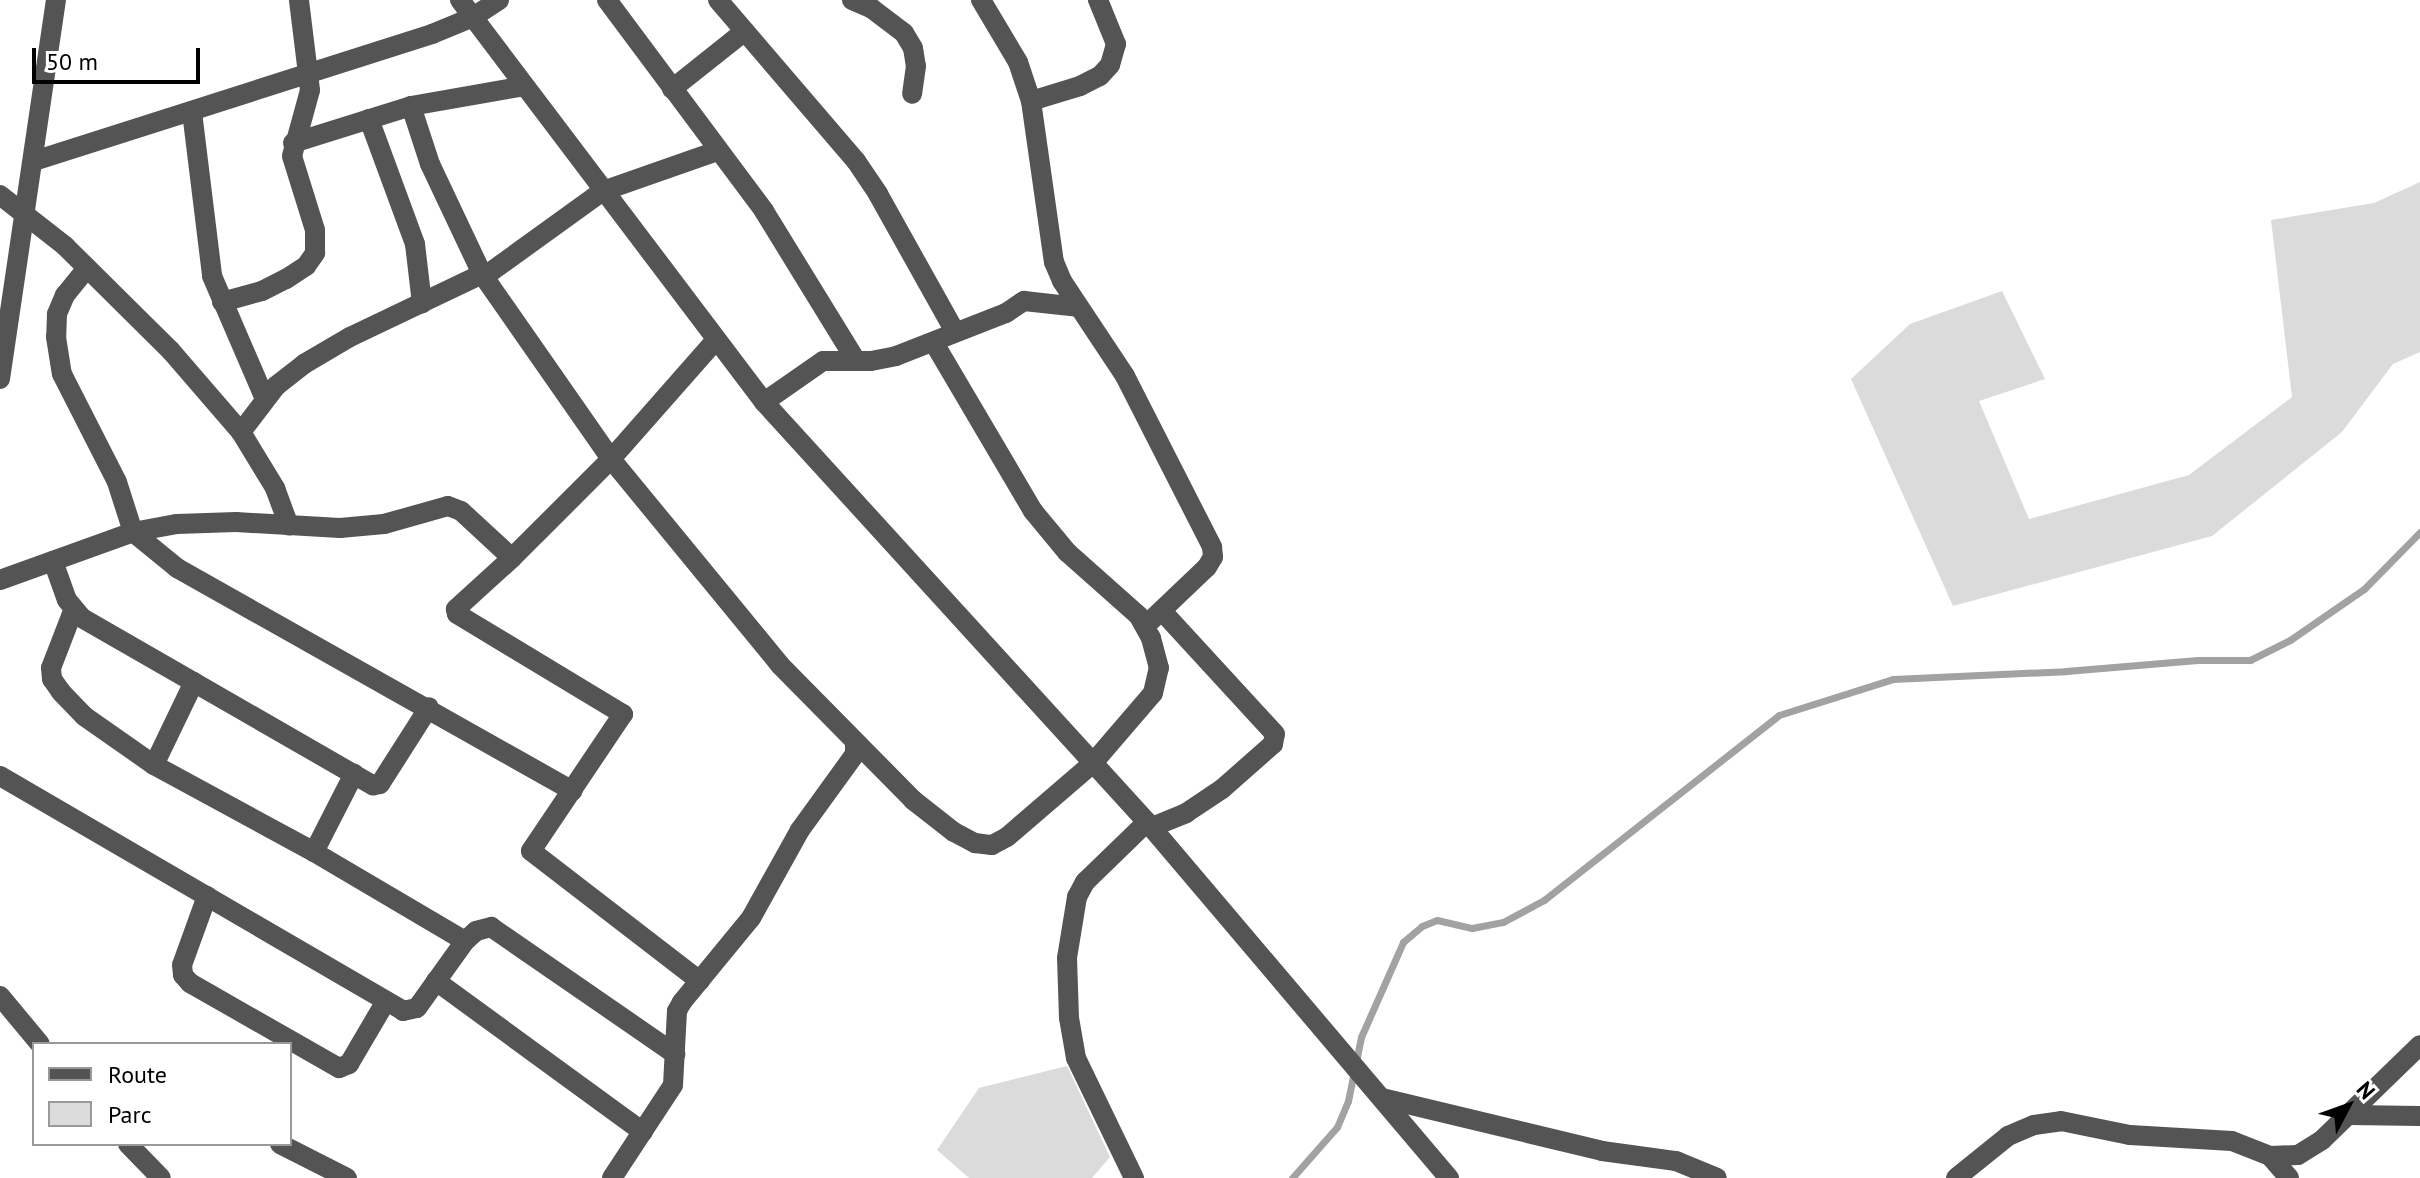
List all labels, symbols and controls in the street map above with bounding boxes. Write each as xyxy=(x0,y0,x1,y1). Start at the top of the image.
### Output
scale bar xyxy=(36,32,204,82)
text: 50 m xyxy=(46,46,98,77)
legend xyxy=(32,1042,292,1146)
text: Route xyxy=(108,1059,167,1090)
north arrow xyxy=(2308,1066,2388,1146)
text: N xyxy=(2351,1076,2381,1105)
text: Parc xyxy=(108,1099,151,1130)

